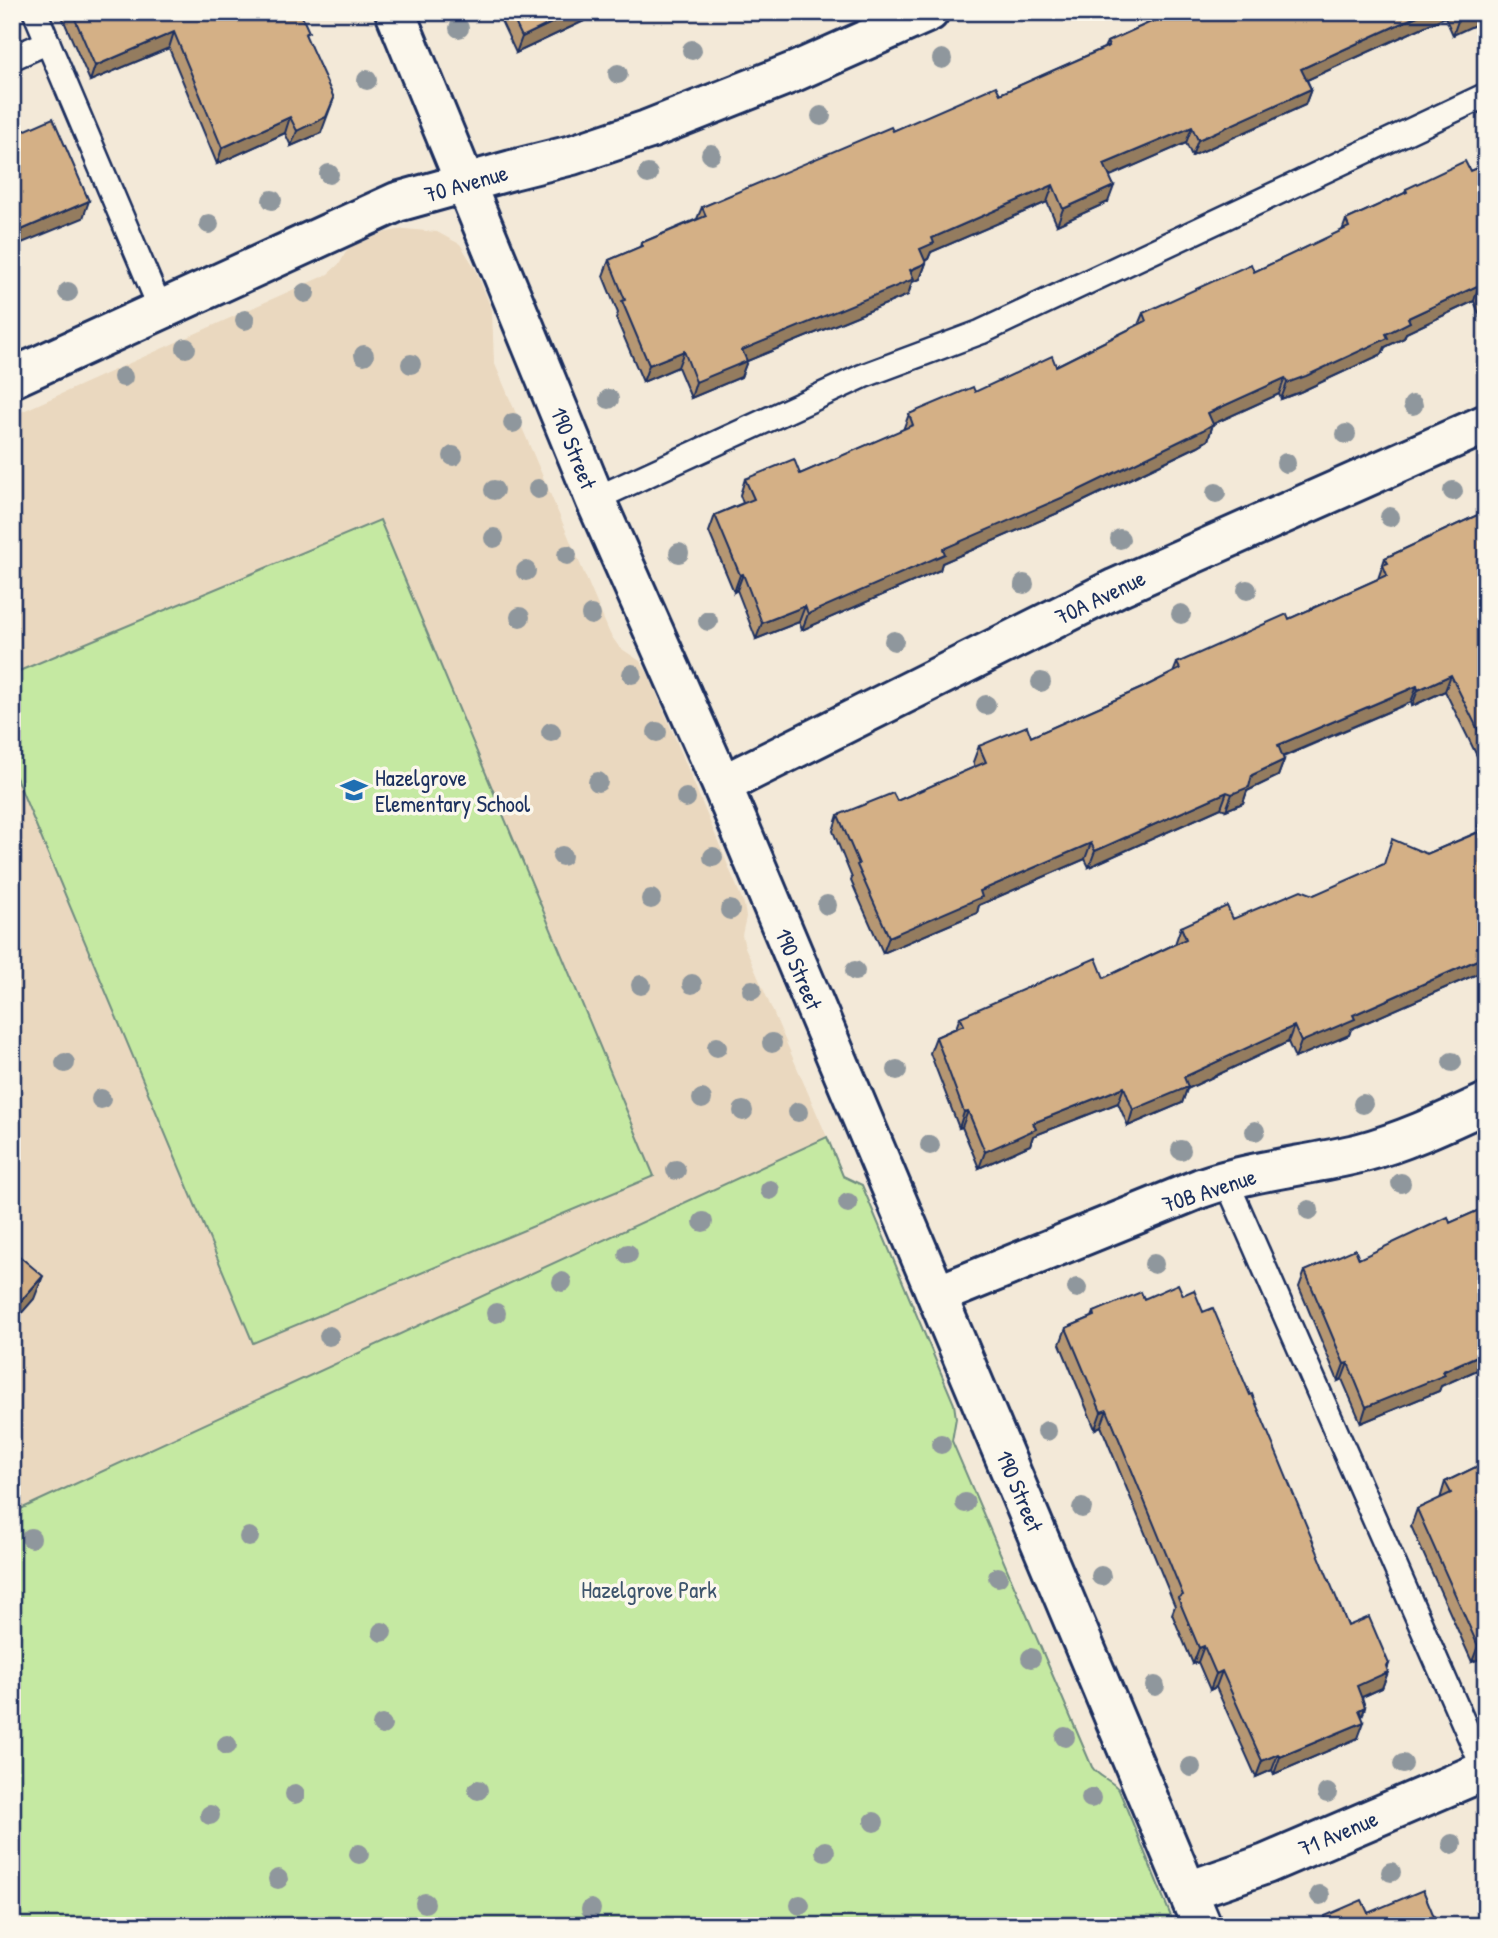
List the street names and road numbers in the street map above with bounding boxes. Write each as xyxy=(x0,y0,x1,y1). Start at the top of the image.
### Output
street label: 70 Avenue xyxy=(421,156,511,210)
street label: 190 Street xyxy=(544,402,605,495)
street label: 70A Avenue xyxy=(1050,562,1150,632)
street label: 190 Street xyxy=(768,923,830,1016)
street label: 70B Avenue xyxy=(1158,1160,1260,1220)
street label: 190 Street xyxy=(989,1445,1051,1538)
street label: 71 Avenue xyxy=(1294,1802,1382,1864)

